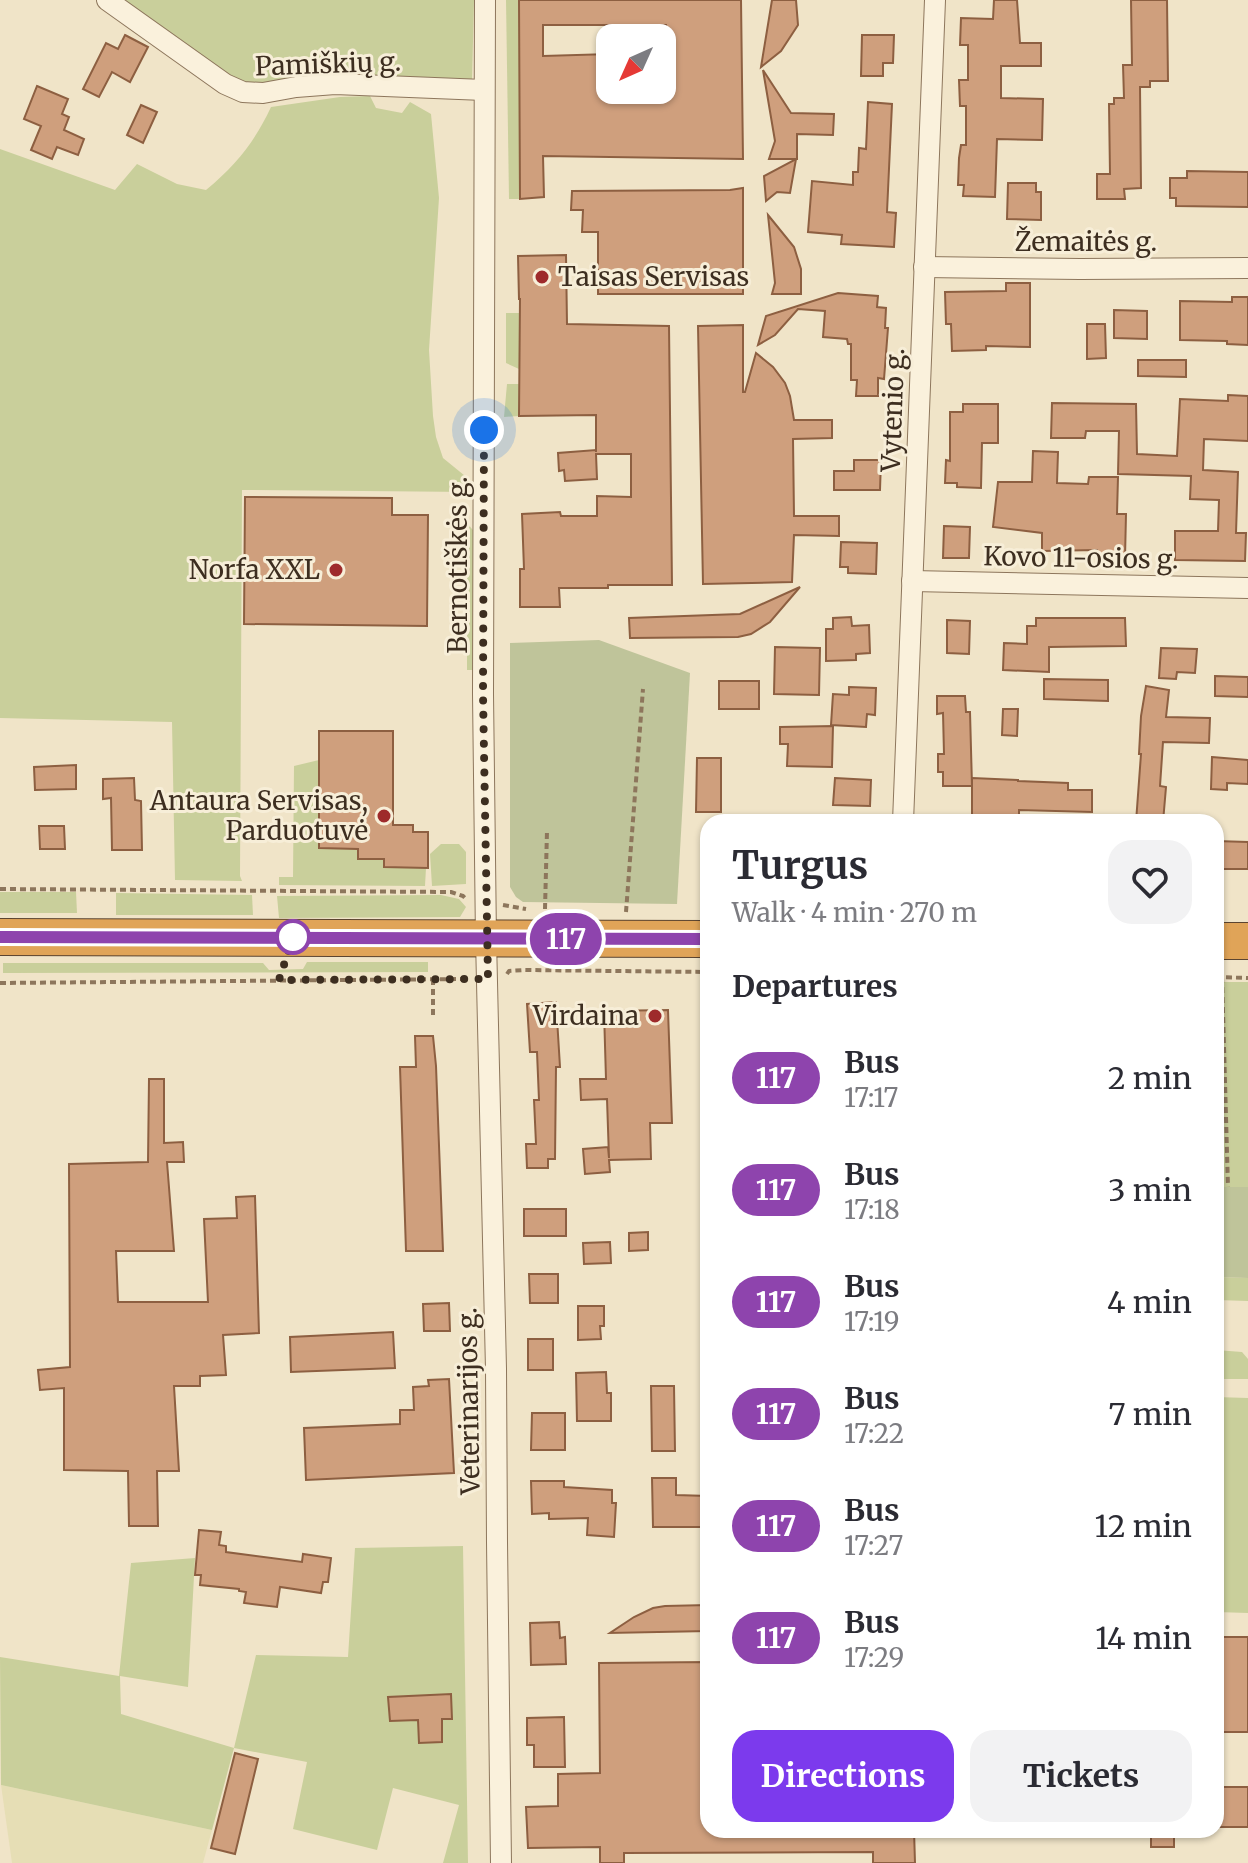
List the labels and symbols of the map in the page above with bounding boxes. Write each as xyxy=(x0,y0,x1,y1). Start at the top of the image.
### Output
north arrow xyxy=(596,24,676,104)
street label: Pamiškių g. xyxy=(254,44,402,83)
street label: Žemaitės g. xyxy=(1015,225,1157,258)
place label: Taisas Servisas xyxy=(558,260,749,293)
marker: Taisas Servisas xyxy=(533,268,551,286)
street label: Vytenio g. xyxy=(874,348,911,473)
your location xyxy=(464,410,504,450)
street label: Bernotiškės g. xyxy=(441,476,474,654)
street label: Kovo 11-osios g. xyxy=(983,539,1179,576)
place label: Norfa XXL xyxy=(189,553,320,586)
marker: Norfa XXL xyxy=(327,561,345,579)
place label: Antaura Servisas, Parduotuvė xyxy=(149,784,368,847)
marker: Antaura Servisas, Parduotuvė xyxy=(375,807,393,825)
line badge: 117 xyxy=(520,913,612,965)
unlabelled marker xyxy=(276,920,310,954)
place label: Virdaina xyxy=(532,999,639,1032)
marker: Virdaina xyxy=(646,1007,664,1025)
street label: Veterinarijos g. xyxy=(450,1307,487,1496)

